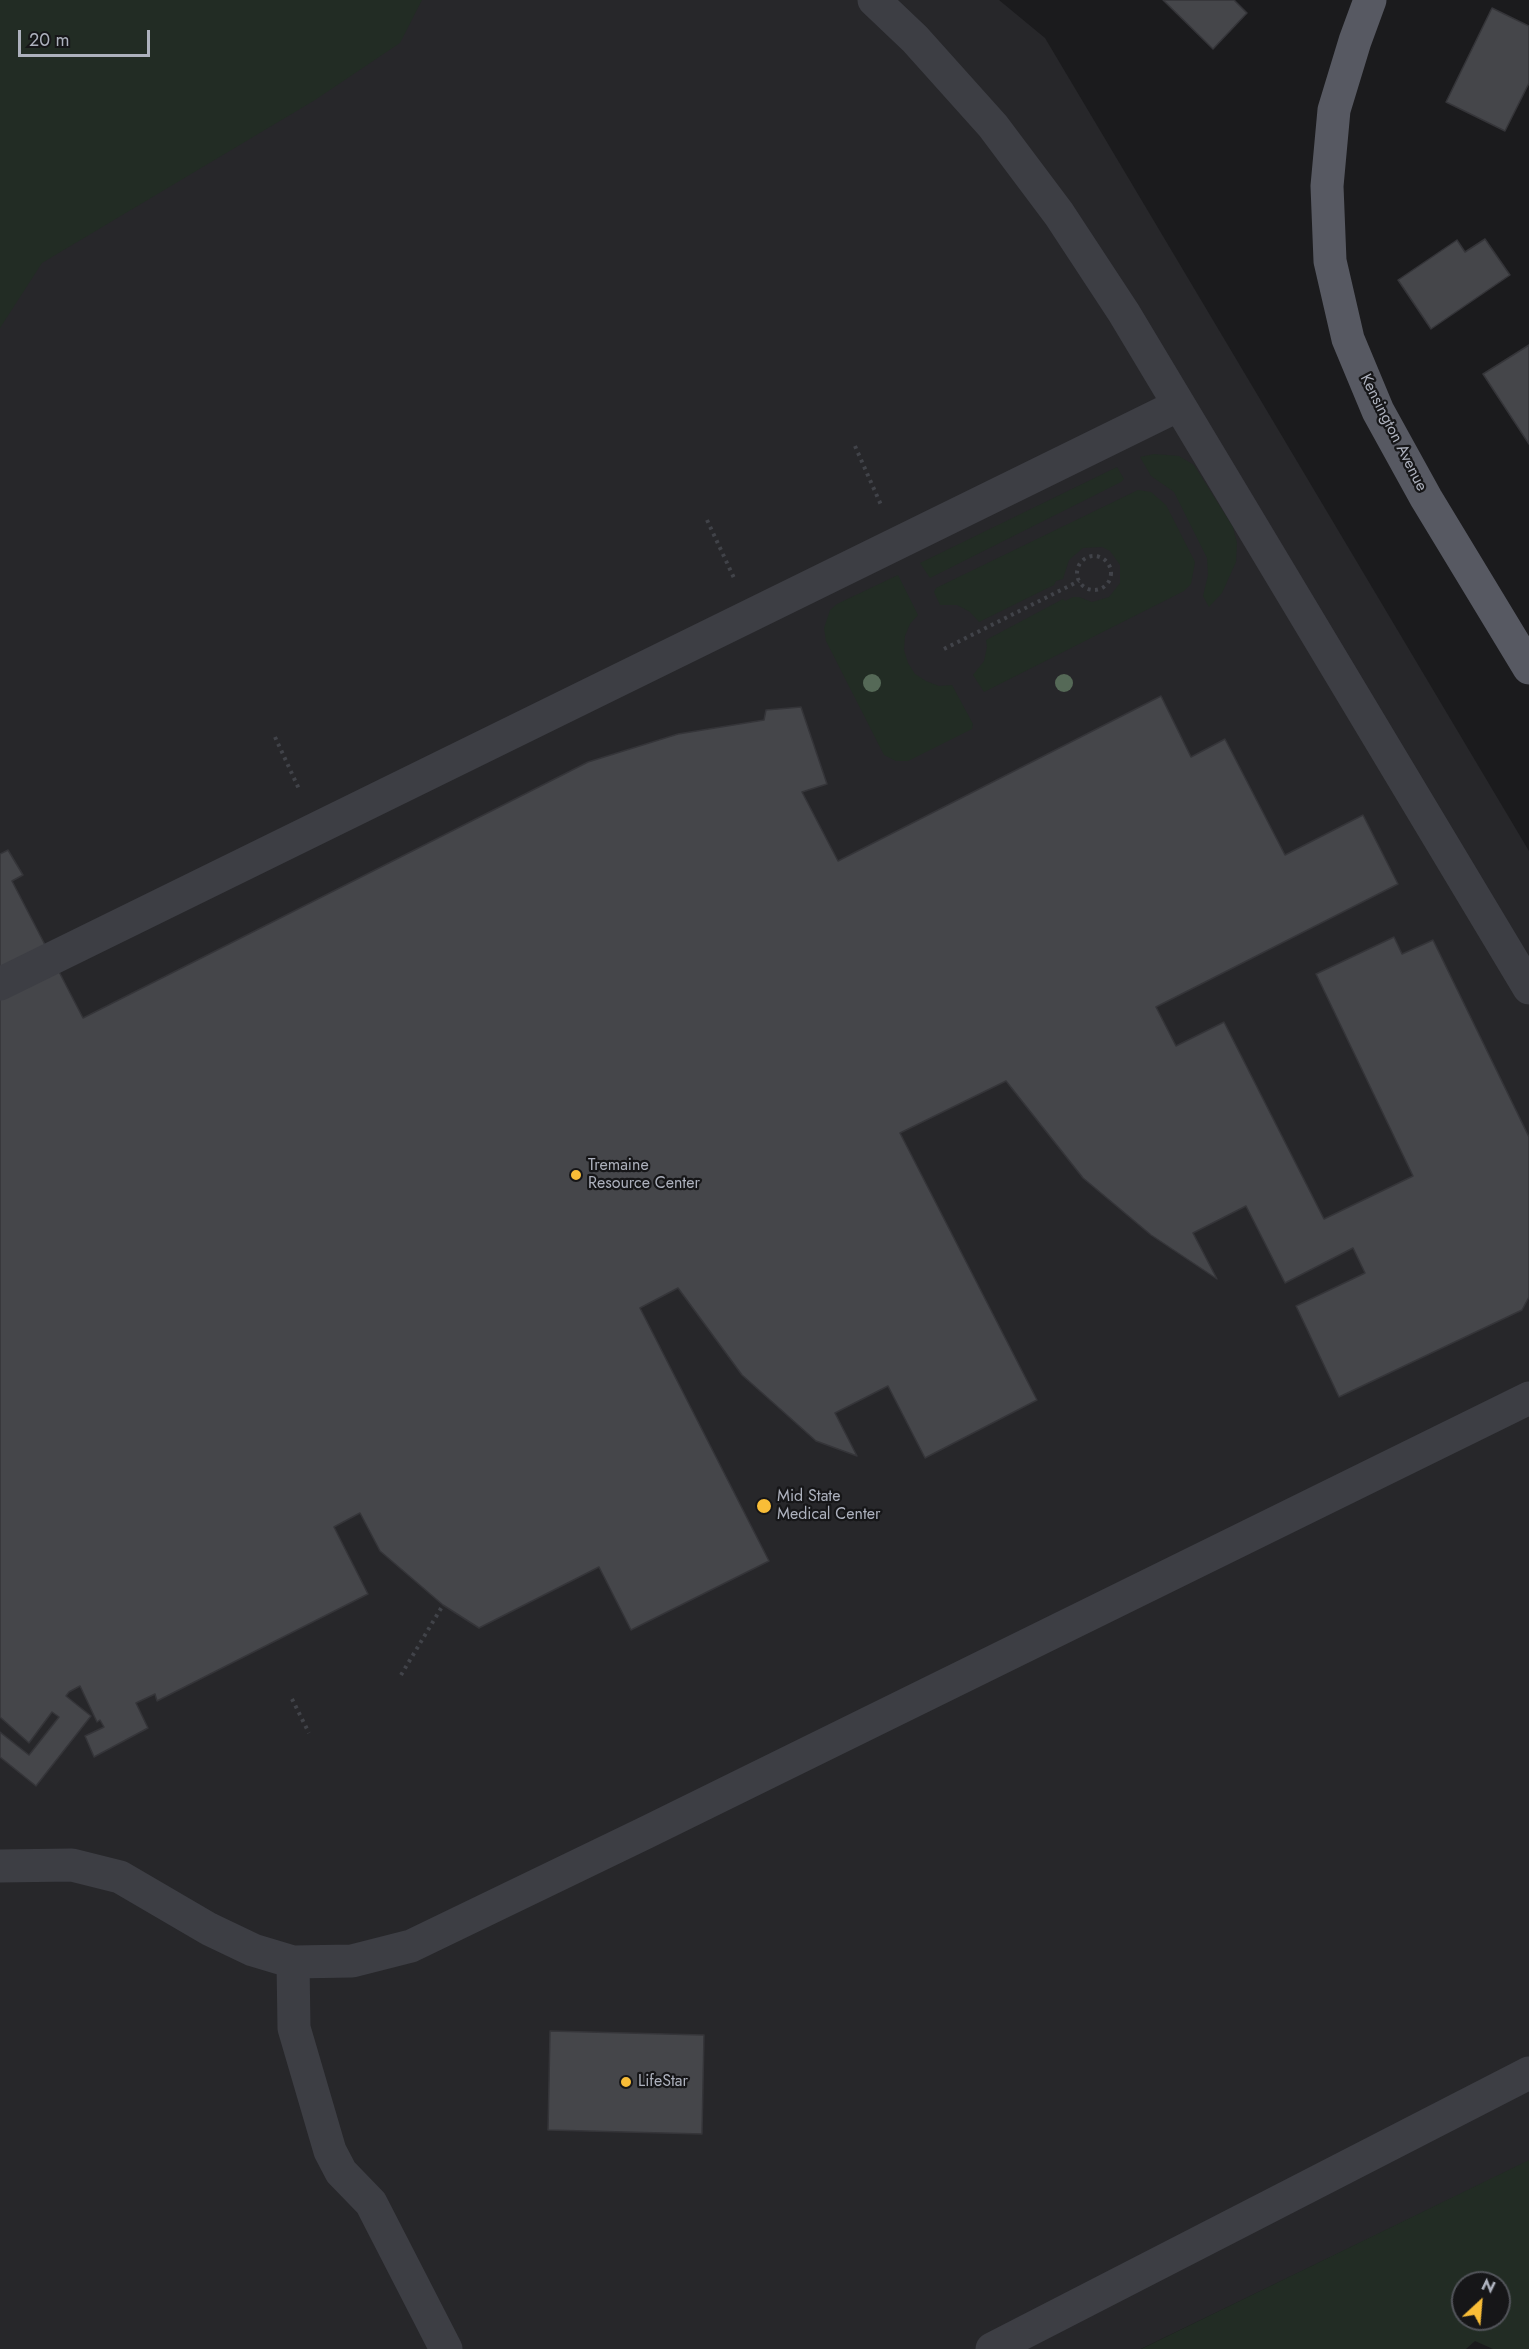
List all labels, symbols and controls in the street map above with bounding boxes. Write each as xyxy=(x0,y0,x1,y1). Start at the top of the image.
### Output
scale bar xyxy=(21,18,153,56)
text: 20 m xyxy=(29,27,69,53)
street label: Kensington Avenue xyxy=(1355,371,1431,495)
place label: Tremaine Resource Center xyxy=(588,1156,700,1194)
marker: Tremaine Resource Center xyxy=(569,1168,583,1182)
place label: Mid State Medical Center xyxy=(777,1487,880,1525)
marker: Mid State Medical Center xyxy=(755,1497,773,1515)
place label: LifeStar xyxy=(638,2072,688,2092)
marker: LifeStar xyxy=(619,2075,633,2089)
north arrow xyxy=(1451,2271,1511,2331)
text: N xyxy=(1477,2273,1499,2299)

